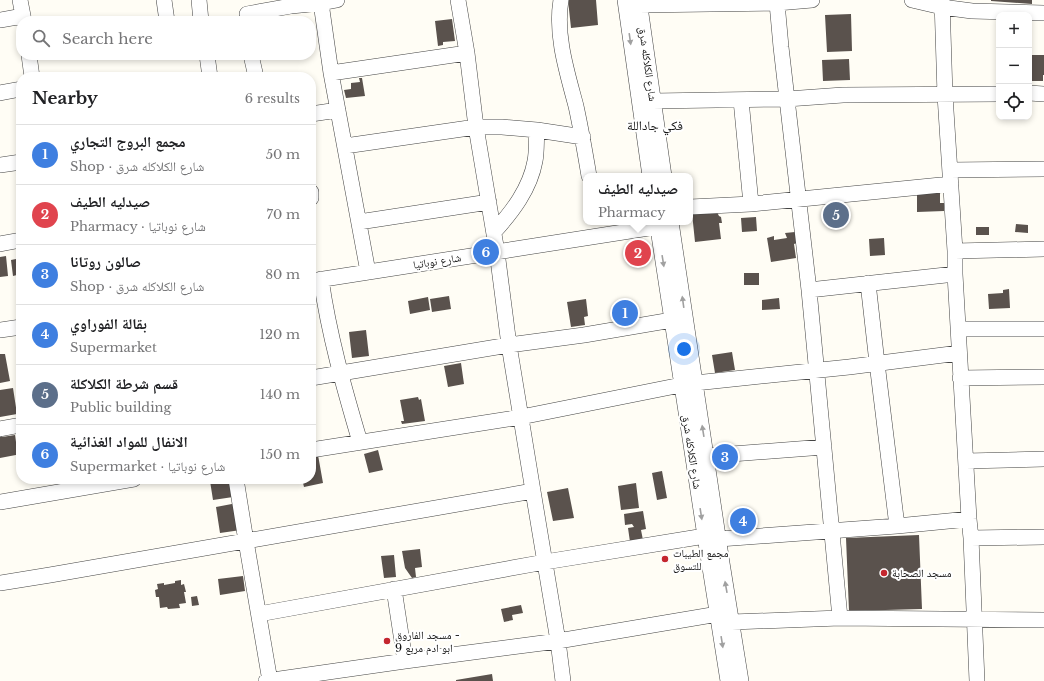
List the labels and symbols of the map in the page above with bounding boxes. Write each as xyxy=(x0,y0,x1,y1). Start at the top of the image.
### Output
street label: شارع الكلاكله شرق xyxy=(636,26,660,102)
one-way arrow xyxy=(627,33,633,45)
district label: فكي جاداللة xyxy=(627,117,683,136)
pin: 5 xyxy=(823,200,849,230)
pin: 6 xyxy=(473,237,499,267)
pin: 2 xyxy=(625,238,651,268)
street label: شارع نوباتيا xyxy=(412,250,462,272)
one-way arrow xyxy=(660,254,666,267)
one-way arrow xyxy=(680,296,686,308)
pin: 1 xyxy=(612,298,638,328)
your location xyxy=(674,339,694,359)
street label: شارع الكلاكله شرق xyxy=(679,414,705,490)
one-way arrow xyxy=(699,425,705,437)
pin: 3 xyxy=(712,442,738,472)
pin: 4 xyxy=(730,506,756,536)
one-way arrow xyxy=(698,508,704,520)
place label: مجمع الطيبات للتسوق xyxy=(673,546,729,573)
marker: مجمع الطيبات للتسوق xyxy=(660,554,670,564)
place label: مسجد الصحابة xyxy=(892,566,952,580)
marker: مسجد الصحابة xyxy=(879,568,889,578)
one-way arrow xyxy=(723,581,729,593)
place label: مسجد الفاروق - ابو ادم مربع 9 xyxy=(395,628,460,655)
marker: مسجد الفاروق - ابو ادم مربع 9 xyxy=(382,636,392,646)
one-way arrow xyxy=(719,636,725,648)

